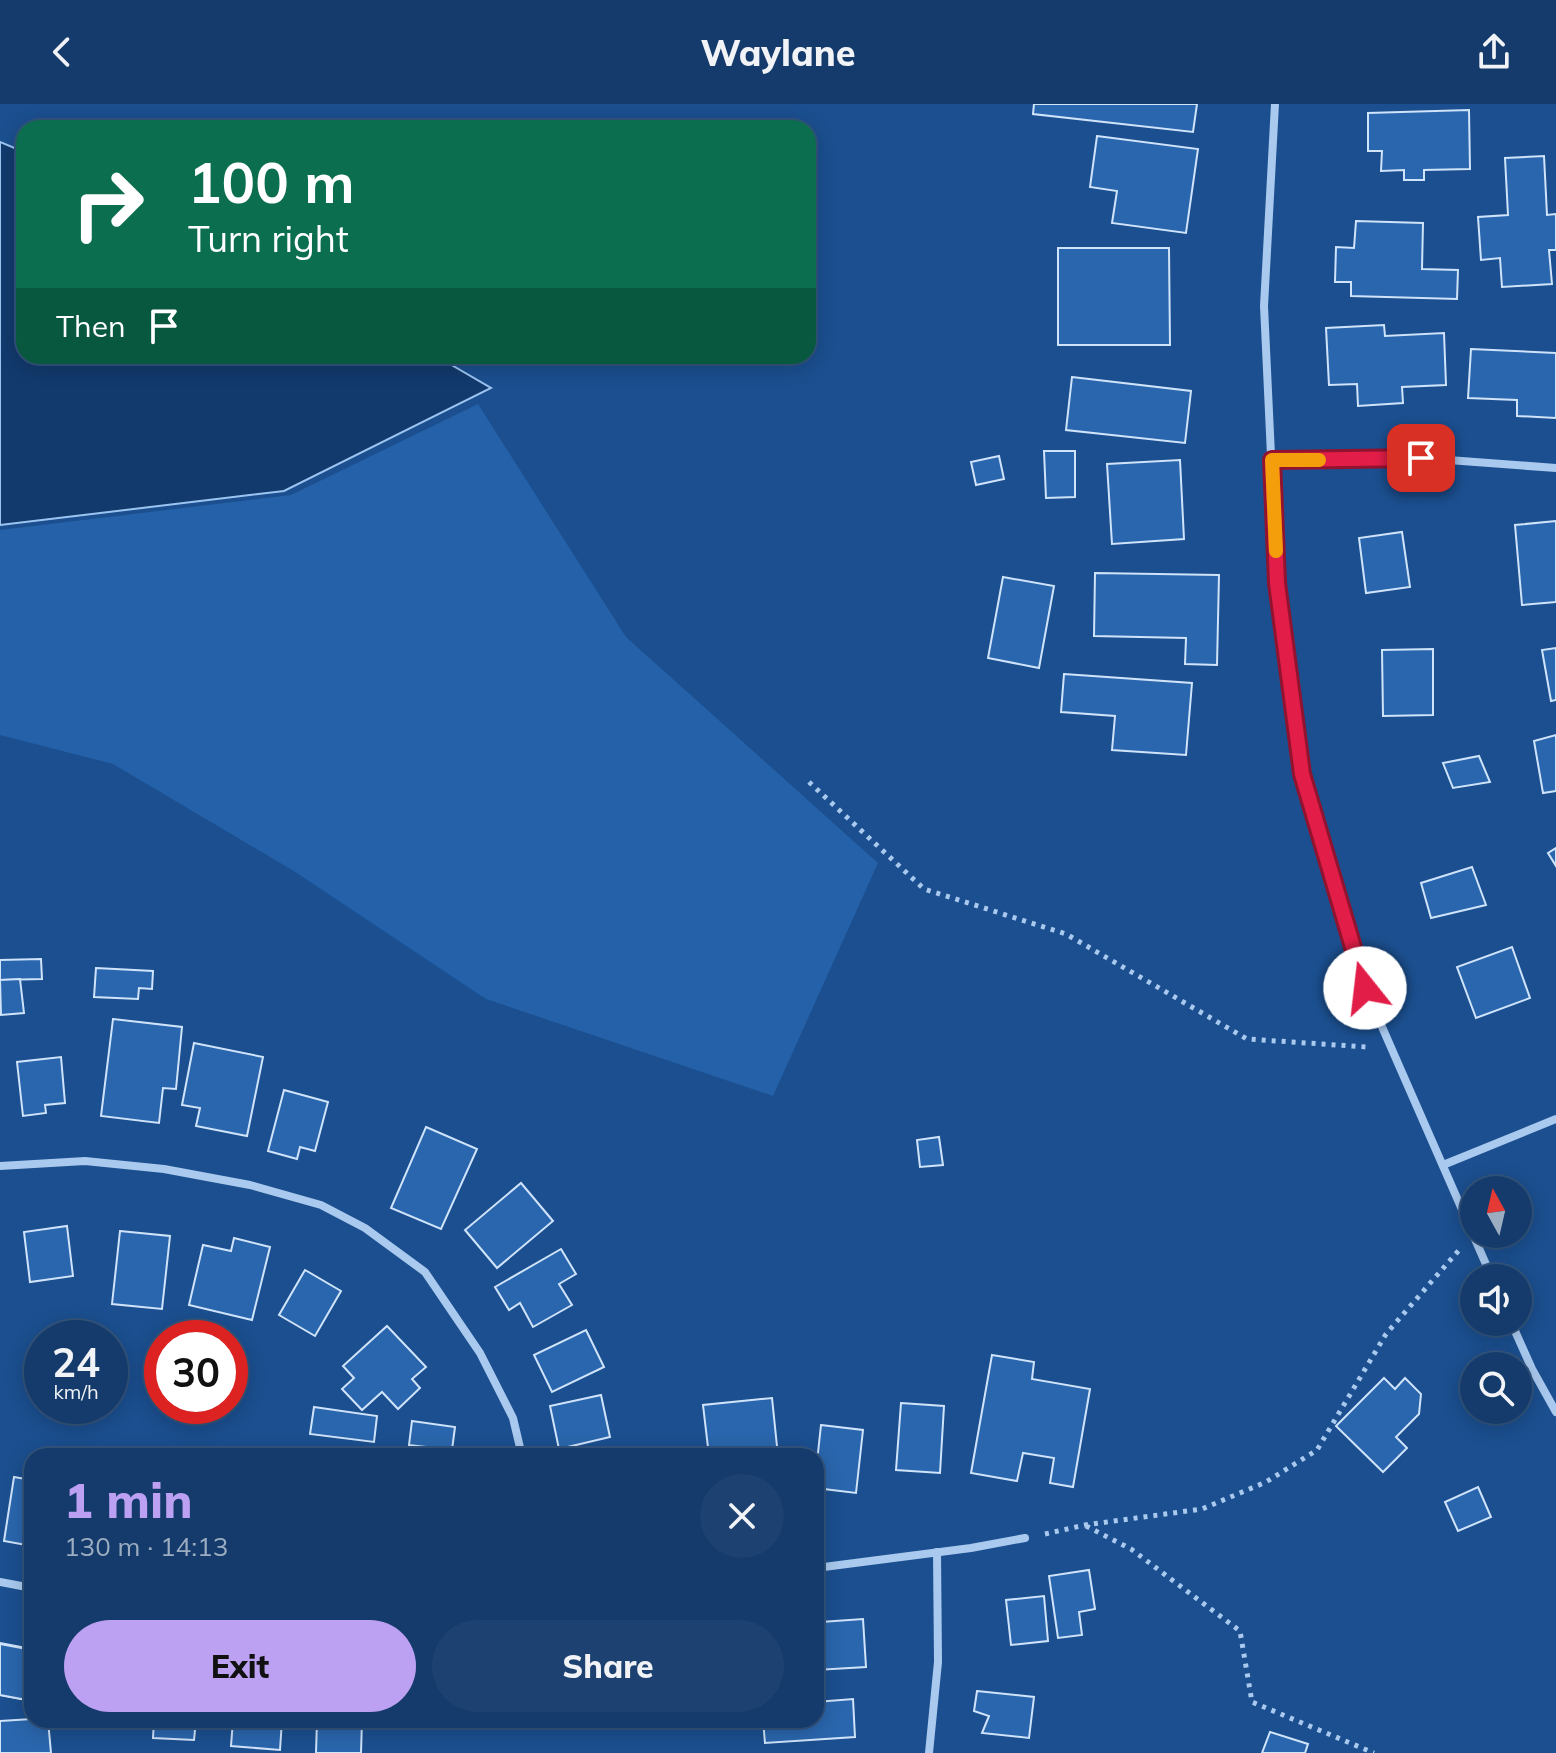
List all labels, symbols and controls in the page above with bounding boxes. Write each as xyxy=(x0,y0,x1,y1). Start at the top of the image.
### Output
icon: back xyxy=(40,30,84,74)
text: Waylane xyxy=(700,30,856,75)
icon: share xyxy=(1472,30,1516,74)
text: 100 m xyxy=(188,147,355,217)
icon: right xyxy=(56,152,160,256)
text: Turn right xyxy=(188,216,349,261)
icon: arrive xyxy=(142,304,186,348)
text: Then xyxy=(56,307,126,345)
pin xyxy=(1387,424,1455,492)
icon: arrive xyxy=(1399,436,1443,480)
position arrow xyxy=(1323,946,1407,1030)
north arrow xyxy=(1460,1176,1532,1248)
map controls xyxy=(1460,1176,1532,1424)
button: sound xyxy=(1460,1264,1532,1336)
speed limit sign: 30 xyxy=(144,1320,248,1424)
text: 24 xyxy=(52,1337,100,1387)
button: search xyxy=(1460,1352,1532,1424)
text: km/h xyxy=(53,1379,99,1404)
text: 1 min xyxy=(64,1470,193,1530)
button: close xyxy=(700,1474,784,1558)
text: 130 m · 14:13 xyxy=(64,1530,228,1563)
button: Exit xyxy=(64,1620,416,1712)
button: Share xyxy=(432,1620,784,1712)

